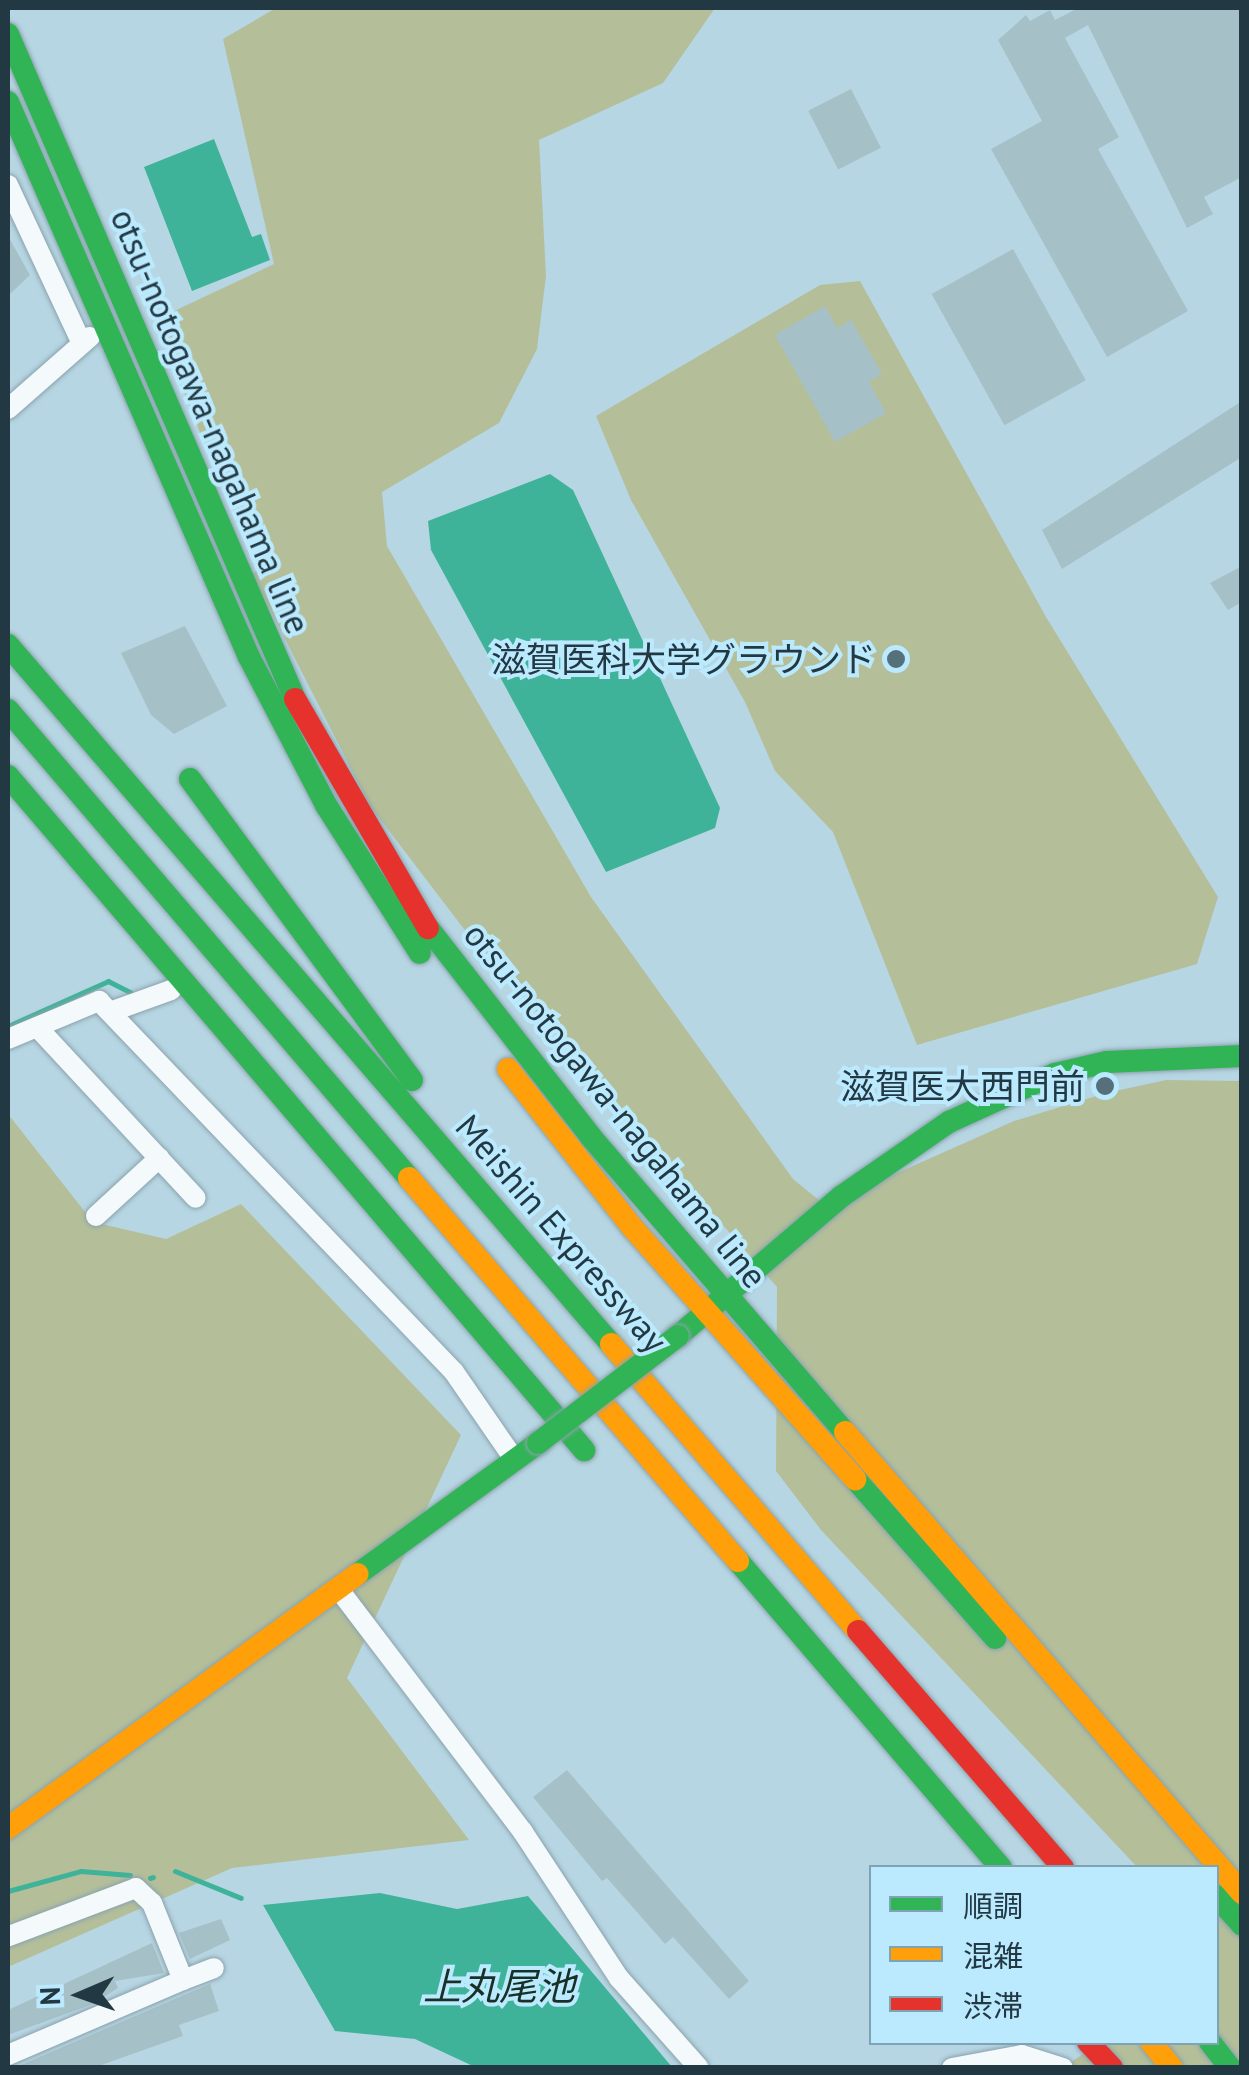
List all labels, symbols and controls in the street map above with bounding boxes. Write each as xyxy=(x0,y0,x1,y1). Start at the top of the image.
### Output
street label: otsu-notogawa-nagahama line xyxy=(102,202,320,640)
place label: 滋賀医科大学グラウンド xyxy=(491,638,876,680)
marker: 滋賀医科大学グラウンド xyxy=(885,648,907,670)
street label: otsu-notogawa-nagahama line xyxy=(456,914,776,1296)
place label: 滋賀医大西門前 xyxy=(840,1065,1085,1107)
marker: 滋賀医大西門前 xyxy=(1094,1075,1116,1097)
street label: Meishin Expressway xyxy=(447,1106,677,1360)
legend xyxy=(869,1865,1219,2045)
text: 順調 xyxy=(963,1886,1023,1925)
text: 混雑 xyxy=(963,1936,1023,1975)
north arrow xyxy=(30,1945,130,2045)
water label: 上丸尾池 xyxy=(423,1963,575,2009)
text: N xyxy=(31,1986,68,2006)
text: 渋滞 xyxy=(963,1986,1023,2025)

